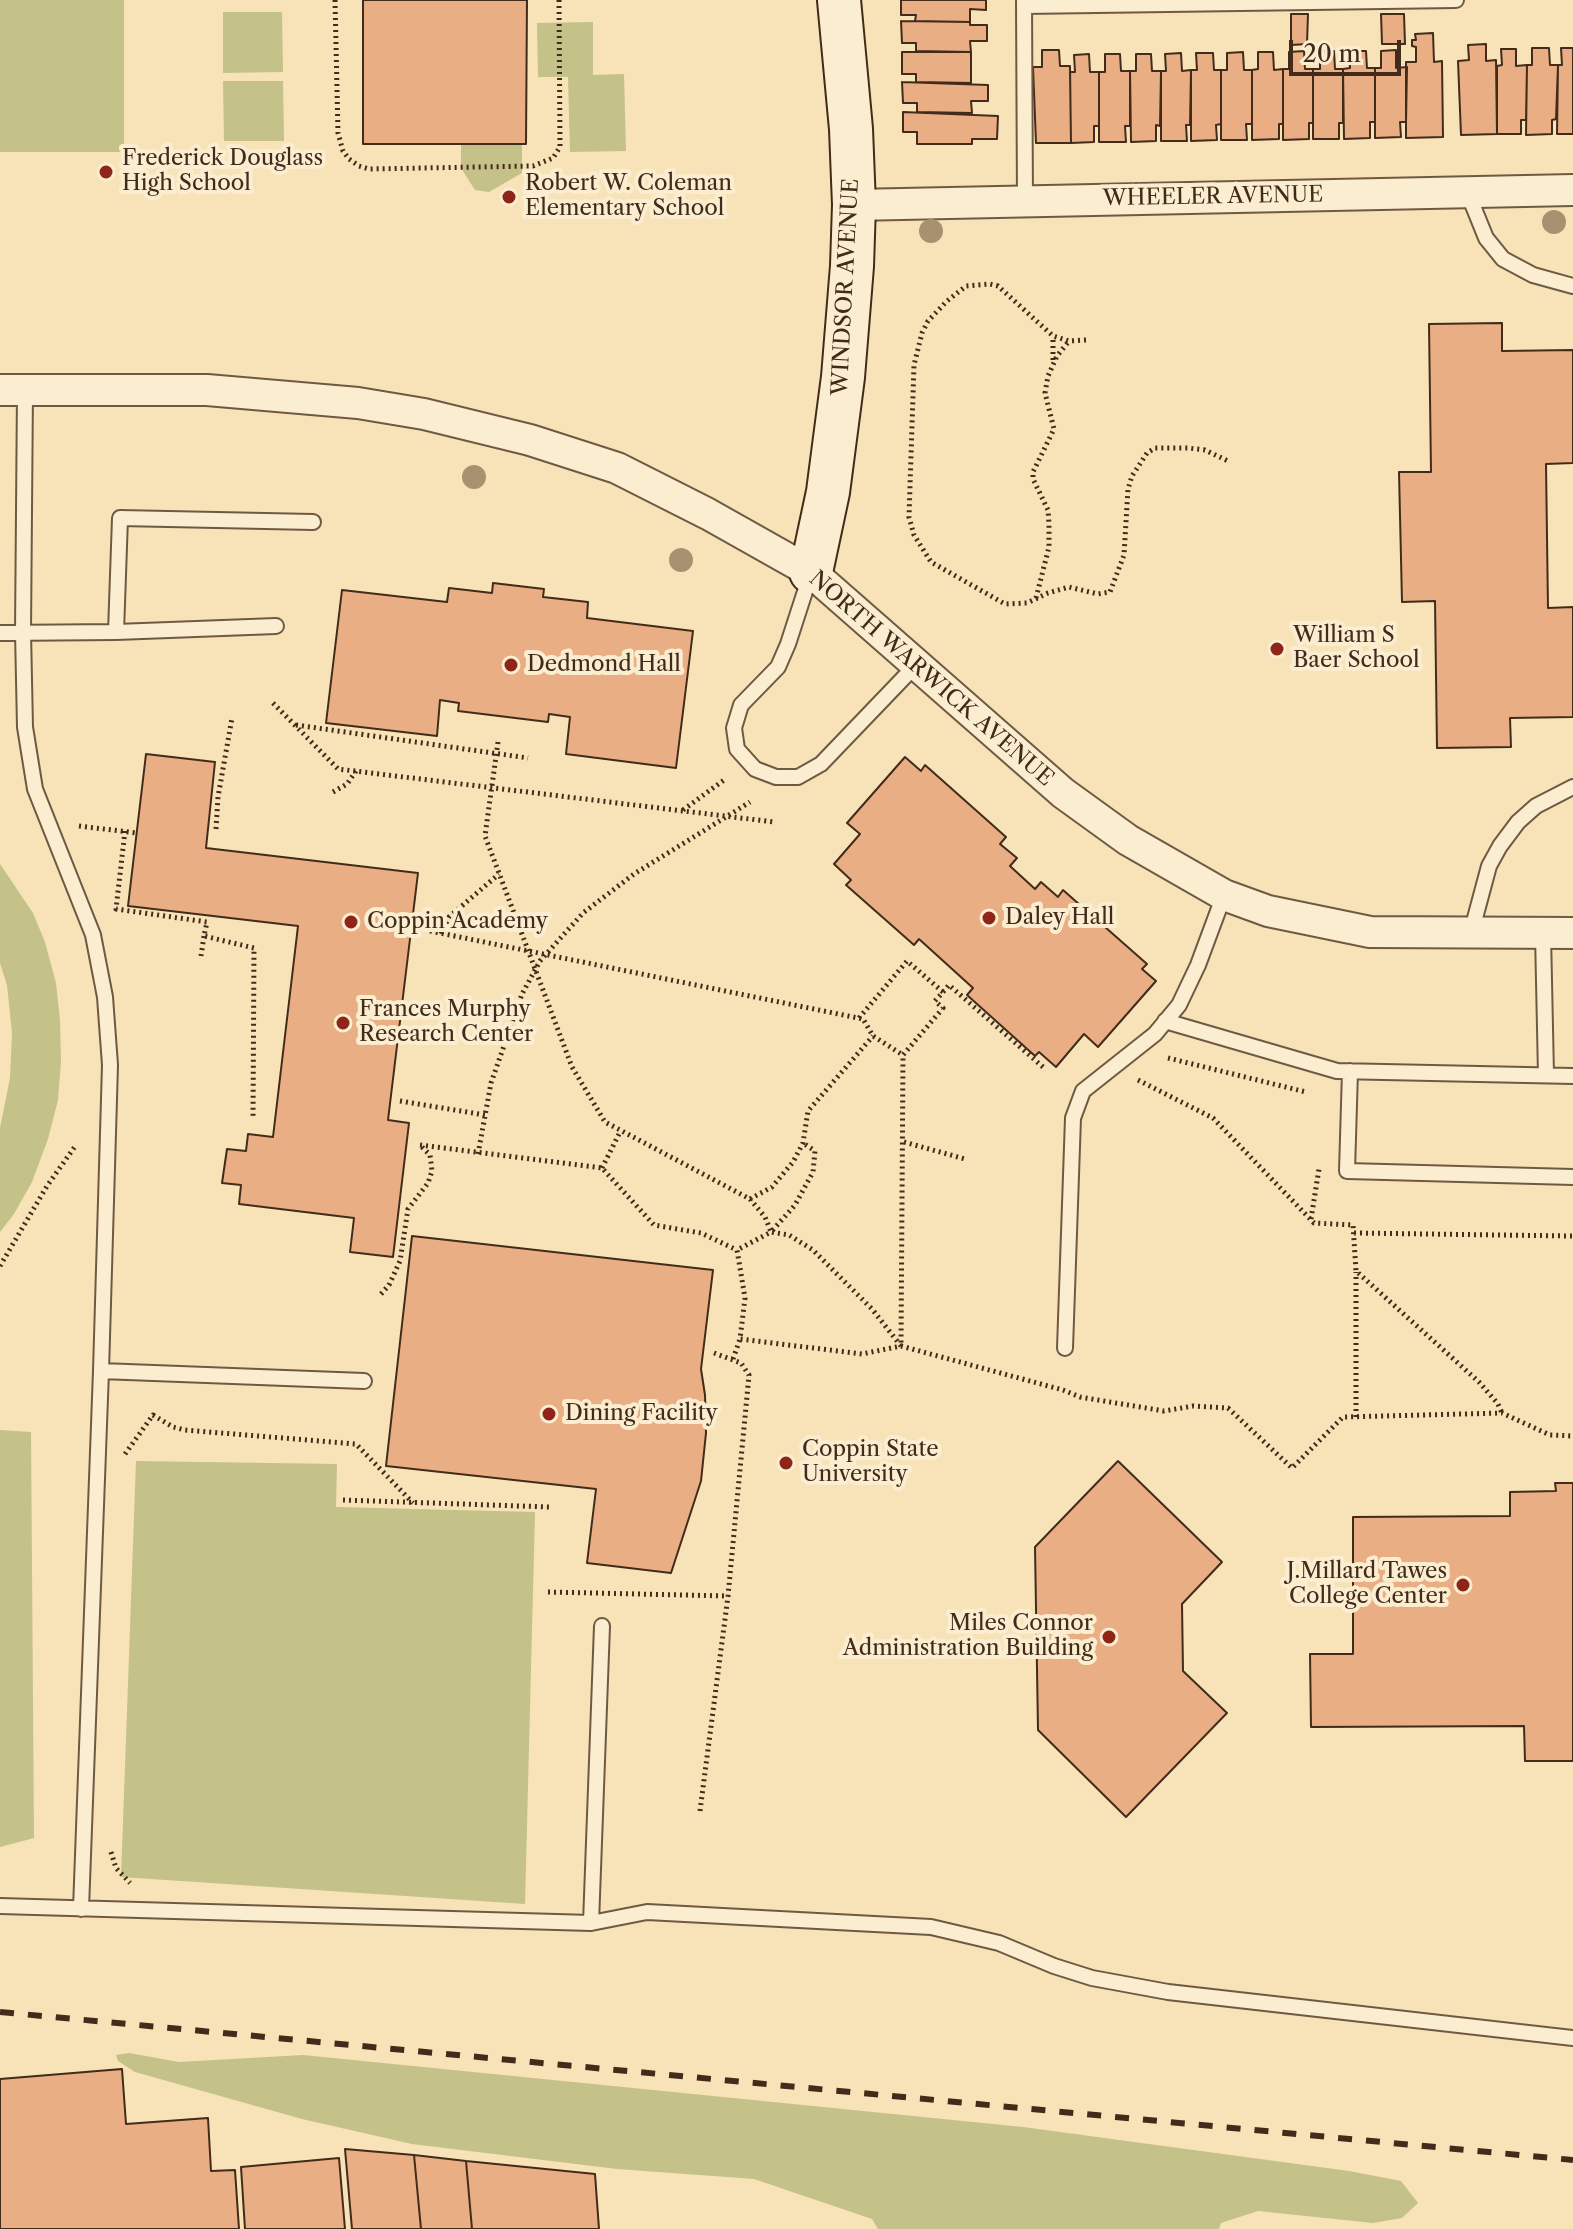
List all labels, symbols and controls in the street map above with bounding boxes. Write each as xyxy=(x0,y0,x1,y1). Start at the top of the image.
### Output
scale bar xyxy=(1293,24,1405,74)
text: 20 m xyxy=(1303,39,1361,68)
place label: Frederick Douglass High School xyxy=(122,146,323,198)
marker: Frederick Douglass High School xyxy=(97,163,115,181)
place label: Robert W. Coleman Elementary School xyxy=(525,171,732,222)
street label: WINDSOR AVENUE xyxy=(827,178,865,396)
street label: WHEELER AVENUE xyxy=(1102,182,1324,212)
marker: Robert W. Coleman Elementary School xyxy=(500,188,518,206)
street label: NORTH WARWICK AVENUE xyxy=(804,566,1058,792)
place label: William S Baer School xyxy=(1293,623,1419,674)
marker: William S Baer School xyxy=(1268,640,1286,658)
place label: Dedmond Hall xyxy=(527,652,681,678)
marker: Dedmond Hall xyxy=(502,656,520,674)
place label: Daley Hall xyxy=(1005,905,1114,931)
place label: Coppin Academy xyxy=(367,909,548,935)
marker: Daley Hall xyxy=(980,909,998,927)
marker: Coppin Academy xyxy=(342,913,360,931)
place label: Frances Murphy Research Center xyxy=(359,997,533,1048)
marker: Frances Murphy Research Center xyxy=(334,1014,352,1032)
place label: Dining Facility xyxy=(565,1401,718,1427)
marker: Dining Facility xyxy=(540,1405,558,1423)
place label: Coppin State University xyxy=(802,1437,939,1488)
marker: Coppin State University xyxy=(777,1454,795,1472)
place label: J.Millard Tawes College Center xyxy=(1287,1559,1447,1610)
marker: J.Millard Tawes College Center xyxy=(1454,1576,1472,1594)
place label: Miles Connor Administration Building xyxy=(843,1611,1093,1662)
marker: Miles Connor Administration Building xyxy=(1100,1628,1118,1646)

